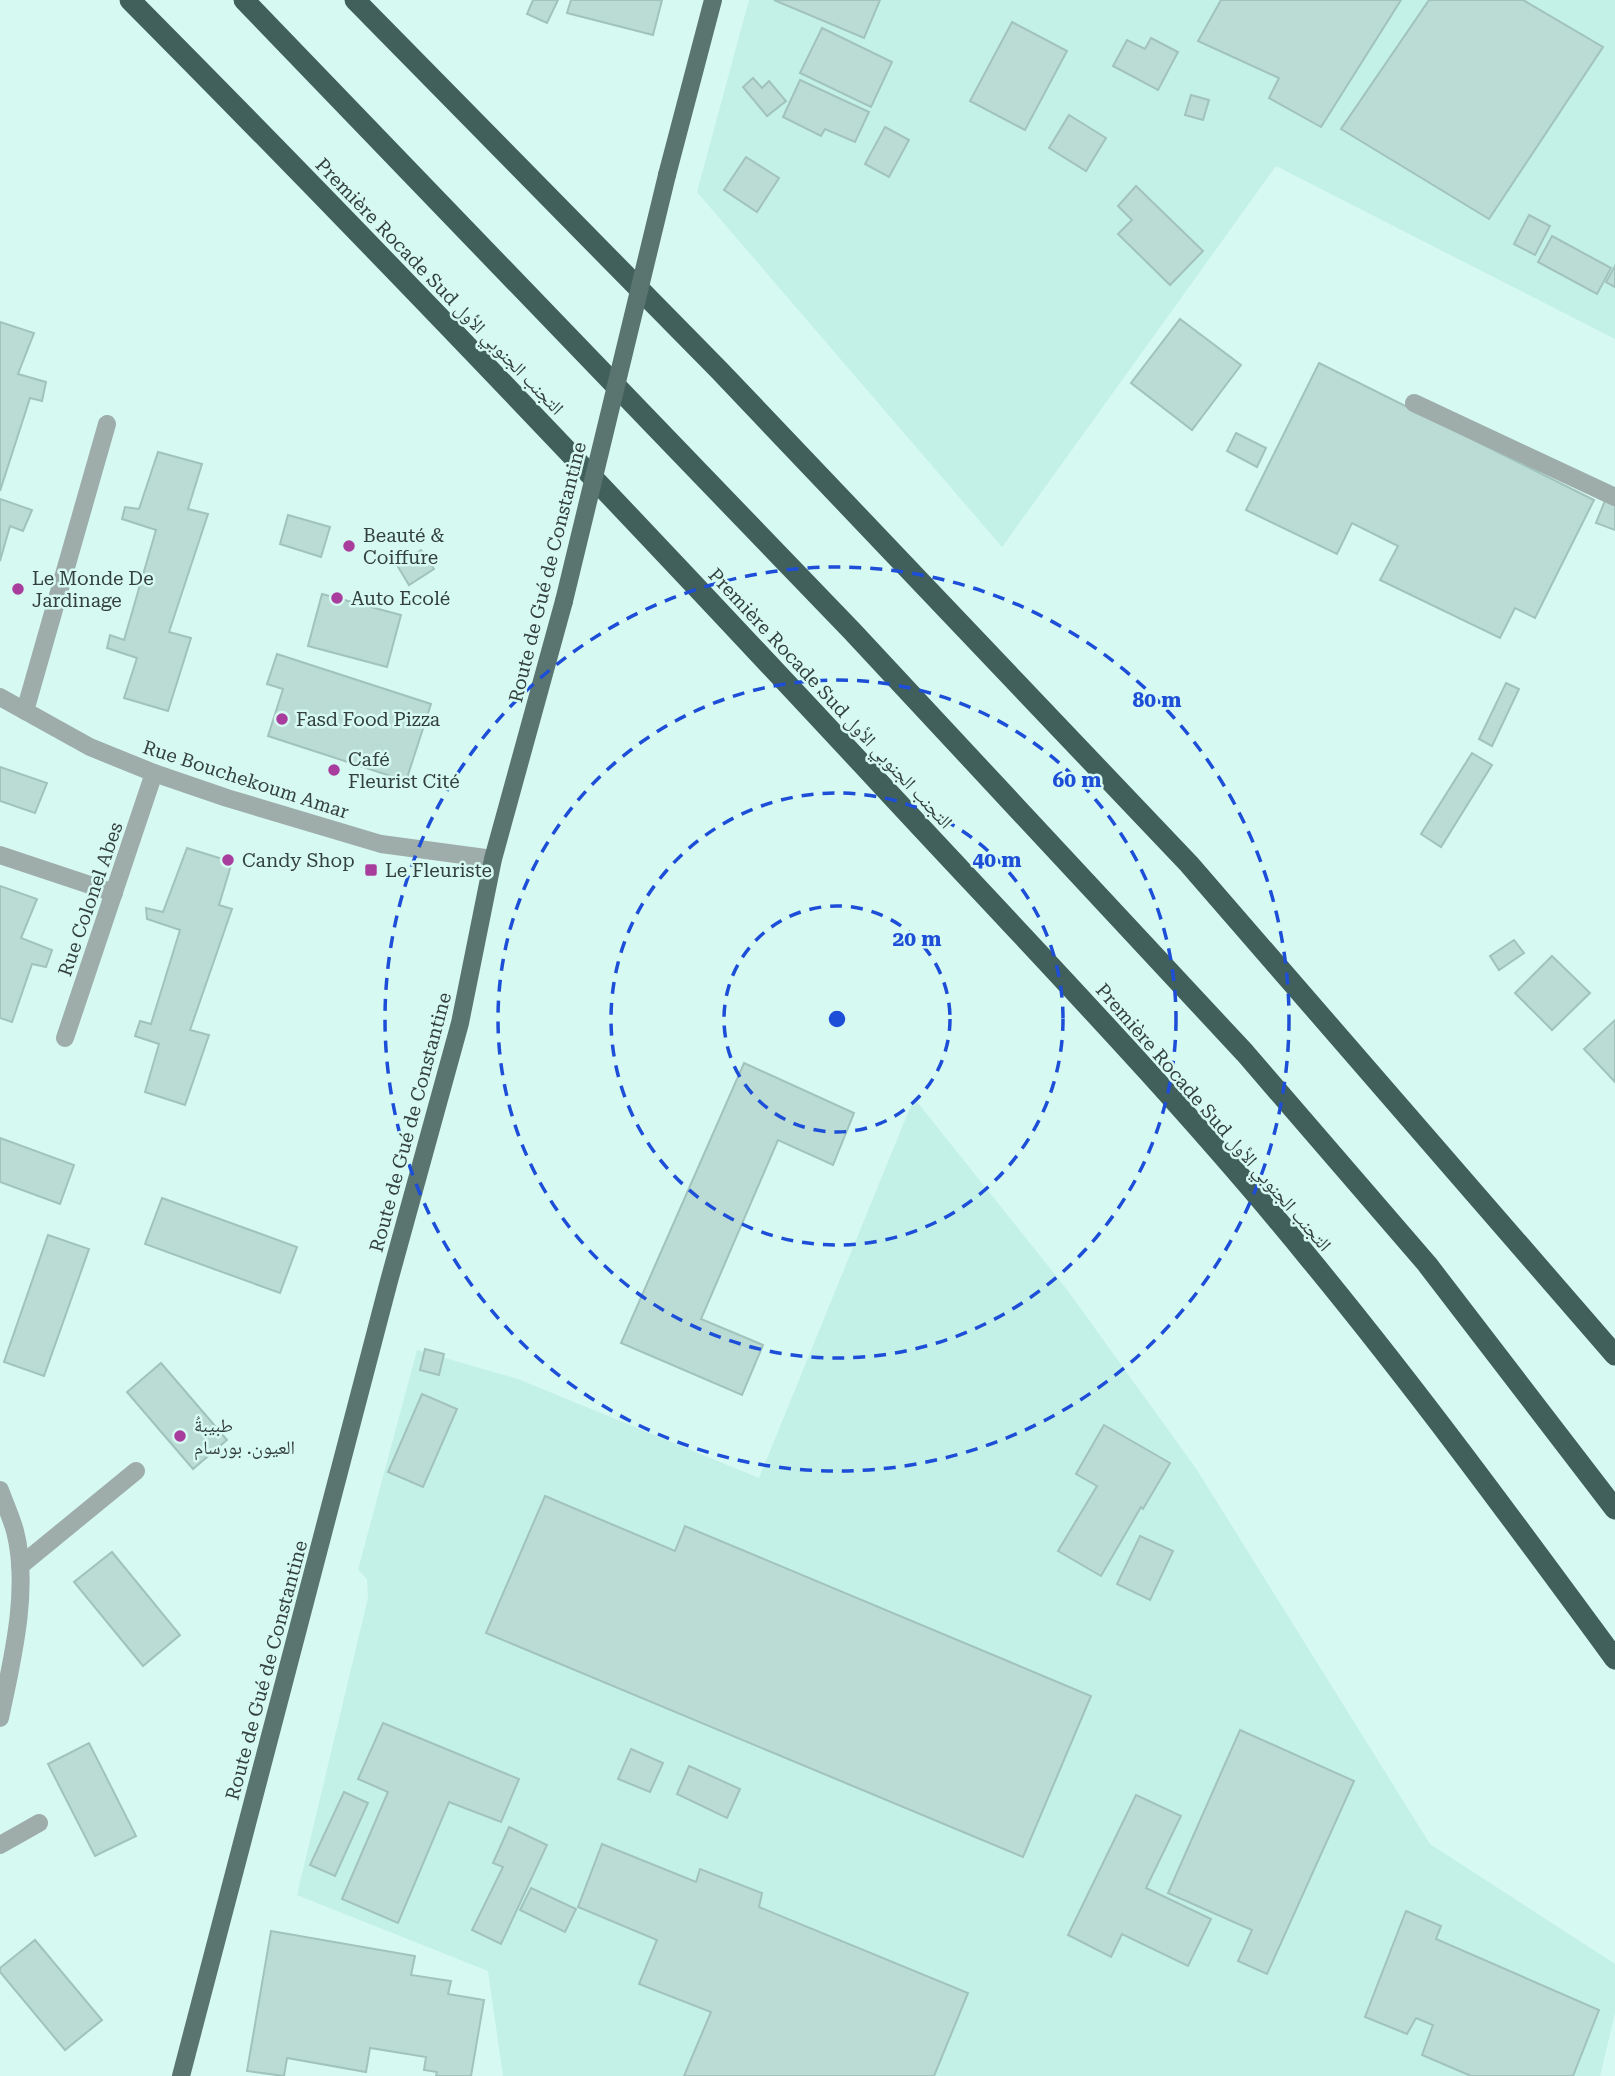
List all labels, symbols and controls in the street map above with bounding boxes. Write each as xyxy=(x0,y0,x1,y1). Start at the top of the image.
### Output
street label: Première Rocade Sud التجنب الجنوبي الأول xyxy=(308,153,569,422)
street label: Route de Gué de Constantine xyxy=(504,439,591,705)
place label: Beauté & Coiffure xyxy=(363,524,444,569)
marker: Beauté & Coiffure xyxy=(341,538,357,554)
street label: Première Rocade Sud التجنب الجنوبي الأول xyxy=(701,563,958,836)
place label: Le Monde De Jardinage xyxy=(32,567,154,612)
marker: Le Monde De Jardinage xyxy=(10,581,26,597)
place label: Auto Ecolé xyxy=(351,587,450,610)
marker: Auto Ecolé xyxy=(329,590,345,606)
text: 80 m xyxy=(1132,688,1182,712)
place label: Fasd Food Pizza xyxy=(296,708,441,731)
marker: Fasd Food Pizza xyxy=(274,711,290,727)
street label: Rue Bouchekoum Amar xyxy=(140,735,352,824)
place label: Café Fleurist Cité xyxy=(348,748,460,793)
marker: Café Fleurist Cité xyxy=(326,762,342,778)
text: 60 m xyxy=(1052,768,1102,792)
street label: Rue Colonel Abes xyxy=(53,819,128,979)
text: 40 m xyxy=(972,848,1022,872)
place label: Candy Shop xyxy=(242,849,355,872)
marker: Candy Shop xyxy=(220,852,236,868)
place label: Le Fleuriste xyxy=(385,859,492,882)
marker: Le Fleuriste xyxy=(363,862,379,878)
text: 20 m xyxy=(892,927,942,951)
street label: Première Rocade Sud التجنب الجنوبي الأول xyxy=(1088,979,1336,1259)
street label: Route de Gué de Constantine xyxy=(365,990,456,1254)
centre of rings xyxy=(825,1007,849,1031)
place label: طبيبةُ العيون. بورسام xyxy=(194,1414,295,1461)
marker: طبيبةُ العيون. بورسام xyxy=(172,1428,188,1444)
street label: Route de Gué de Constantine xyxy=(221,1538,312,1802)

